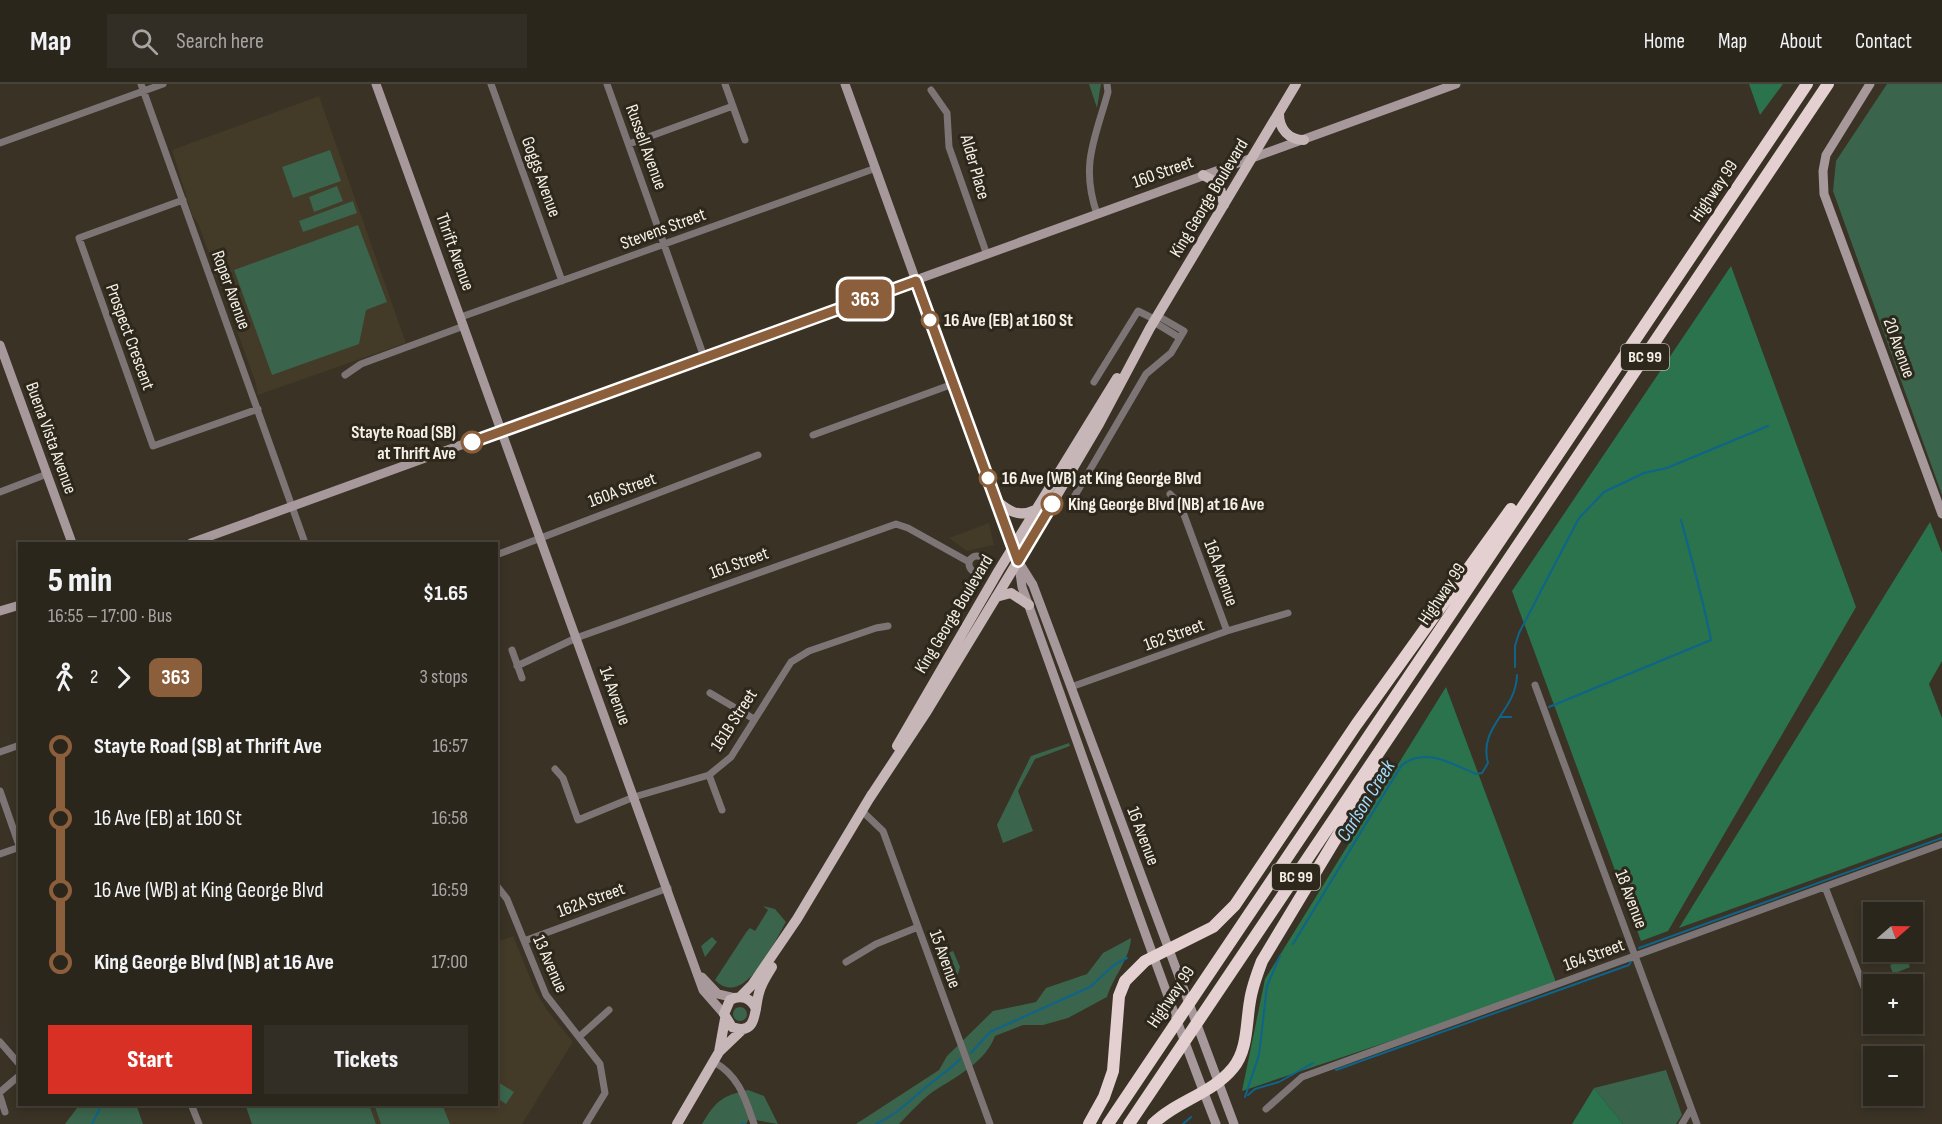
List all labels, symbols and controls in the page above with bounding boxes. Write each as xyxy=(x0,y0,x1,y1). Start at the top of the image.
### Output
search box xyxy=(107,14,527,68)
text: Map xyxy=(30,25,71,58)
icon: search xyxy=(128,25,161,58)
text: Search here xyxy=(176,28,264,55)
text: Home xyxy=(1644,29,1685,54)
text: Map xyxy=(1718,29,1747,54)
text: About xyxy=(1780,29,1822,54)
text: Contact xyxy=(1855,29,1912,54)
street label: Russell Avenue xyxy=(621,101,671,193)
street label: Alder Place xyxy=(955,131,994,202)
street label: Goggs Avenue xyxy=(517,134,565,220)
street label: King George Boulevard xyxy=(1165,135,1253,261)
street label: 160 Street xyxy=(1130,151,1197,193)
street label: Highway 99 xyxy=(1686,156,1742,226)
street label: Stevens Street xyxy=(617,204,709,254)
street label: Thrift Avenue xyxy=(431,210,479,294)
street label: Roper Avenue xyxy=(207,248,255,332)
line badge: 363 xyxy=(830,280,900,318)
street label: Prospect Crescent xyxy=(101,281,159,393)
text: 363 xyxy=(851,287,879,312)
place label: 16 Ave (EB) at 160 St xyxy=(944,310,1073,331)
marker: 16 Ave (EB) at 160 St xyxy=(921,311,939,329)
street label: 20 Avenue xyxy=(1878,315,1920,381)
road number: BC 99 xyxy=(1621,344,1669,370)
street label: Buena Vista Avenue xyxy=(21,379,81,497)
place label: Stayte Road (SB) at Thrift Ave xyxy=(351,422,456,464)
marker: Stayte Road (SB) at Thrift Ave xyxy=(461,431,483,453)
street label: 160A Street xyxy=(585,468,659,512)
place label: 16 Ave (WB) at King George Blvd xyxy=(1002,468,1202,489)
marker: 16 Ave (WB) at King George Blvd xyxy=(979,469,997,487)
marker: King George Blvd (NB) at 16 Ave xyxy=(1041,493,1063,515)
place label: King George Blvd (NB) at 16 Ave xyxy=(1068,494,1264,515)
street label: 16A Avenue xyxy=(1199,537,1243,609)
street label: 161 Street xyxy=(707,542,772,583)
street label: King George Boulevard xyxy=(910,551,998,677)
street label: Highway 99 xyxy=(1414,559,1470,629)
text: 5 min xyxy=(48,561,112,601)
text: $1.65 xyxy=(423,580,468,607)
text: 16:55 – 17:00 · Bus xyxy=(48,604,172,628)
street label: 162 Street xyxy=(1141,614,1207,656)
icon: walk xyxy=(48,661,81,694)
icon: forward xyxy=(107,661,140,694)
street label: 14 Avenue xyxy=(595,664,635,728)
text: 2 xyxy=(90,665,98,689)
text: 363 xyxy=(161,665,190,690)
text: 3 stops xyxy=(420,665,468,689)
street label: 161B Street xyxy=(706,685,762,755)
text: Stayte Road (SB) at Thrift Ave xyxy=(94,733,322,760)
text: 16:57 xyxy=(433,734,468,758)
water label: Carlson Creek xyxy=(1332,756,1401,846)
street label: 16 Avenue xyxy=(1122,804,1164,868)
text: 16 Ave (EB) at 160 St xyxy=(94,805,242,832)
text: 16:58 xyxy=(432,806,468,830)
road number: BC 99 xyxy=(1272,864,1320,890)
street label: 18 Avenue xyxy=(1610,867,1652,931)
text: 16 Ave (WB) at King George Blvd xyxy=(94,877,323,904)
text: 16:59 xyxy=(432,878,468,902)
street label: 162A Street xyxy=(554,878,628,922)
north arrow xyxy=(1863,902,1923,962)
map controls xyxy=(1863,902,1923,1106)
street label: 15 Avenue xyxy=(925,927,965,991)
street label: 13 Avenue xyxy=(528,932,572,996)
street label: 164 Street xyxy=(1561,934,1628,976)
text: King George Blvd (NB) at 16 Ave xyxy=(94,949,334,976)
text: 17:00 xyxy=(432,950,468,974)
street label: Highway 99 xyxy=(1143,962,1199,1032)
button: + xyxy=(1863,974,1923,1034)
button: Start xyxy=(48,1025,252,1094)
button: Tickets xyxy=(264,1025,468,1094)
button: − xyxy=(1863,1046,1923,1106)

